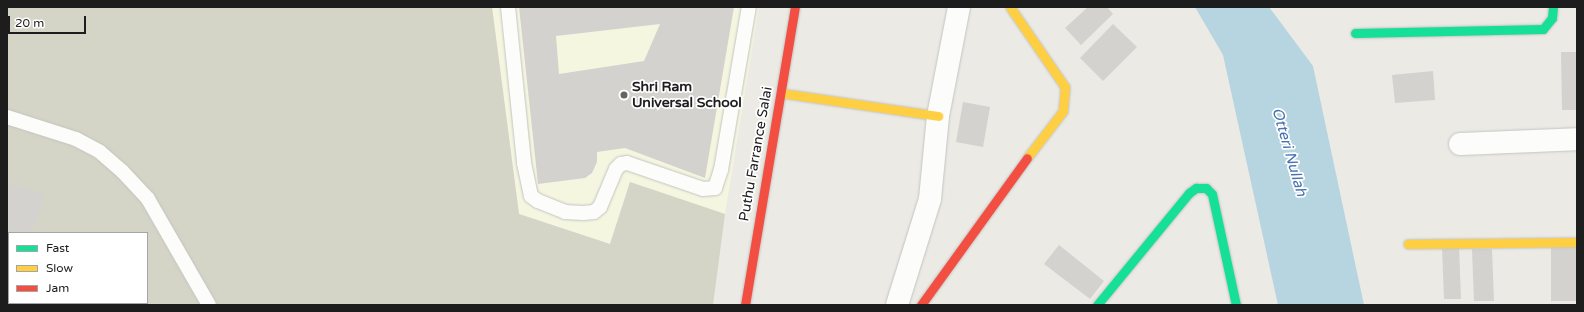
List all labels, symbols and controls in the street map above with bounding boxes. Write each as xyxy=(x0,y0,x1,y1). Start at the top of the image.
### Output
scale bar xyxy=(10,8,88,34)
text: 20 m xyxy=(15,16,44,30)
place label: Shri Ram Universal School xyxy=(632,79,742,112)
street label: Puthu Farrance Salai xyxy=(736,85,776,223)
marker: Shri Ram Universal School xyxy=(619,90,629,100)
water label: Otteri Nullah xyxy=(1268,106,1310,198)
legend xyxy=(8,232,148,304)
text: Fast xyxy=(46,241,69,255)
text: Slow xyxy=(46,261,73,275)
text: Jam xyxy=(46,281,69,295)

